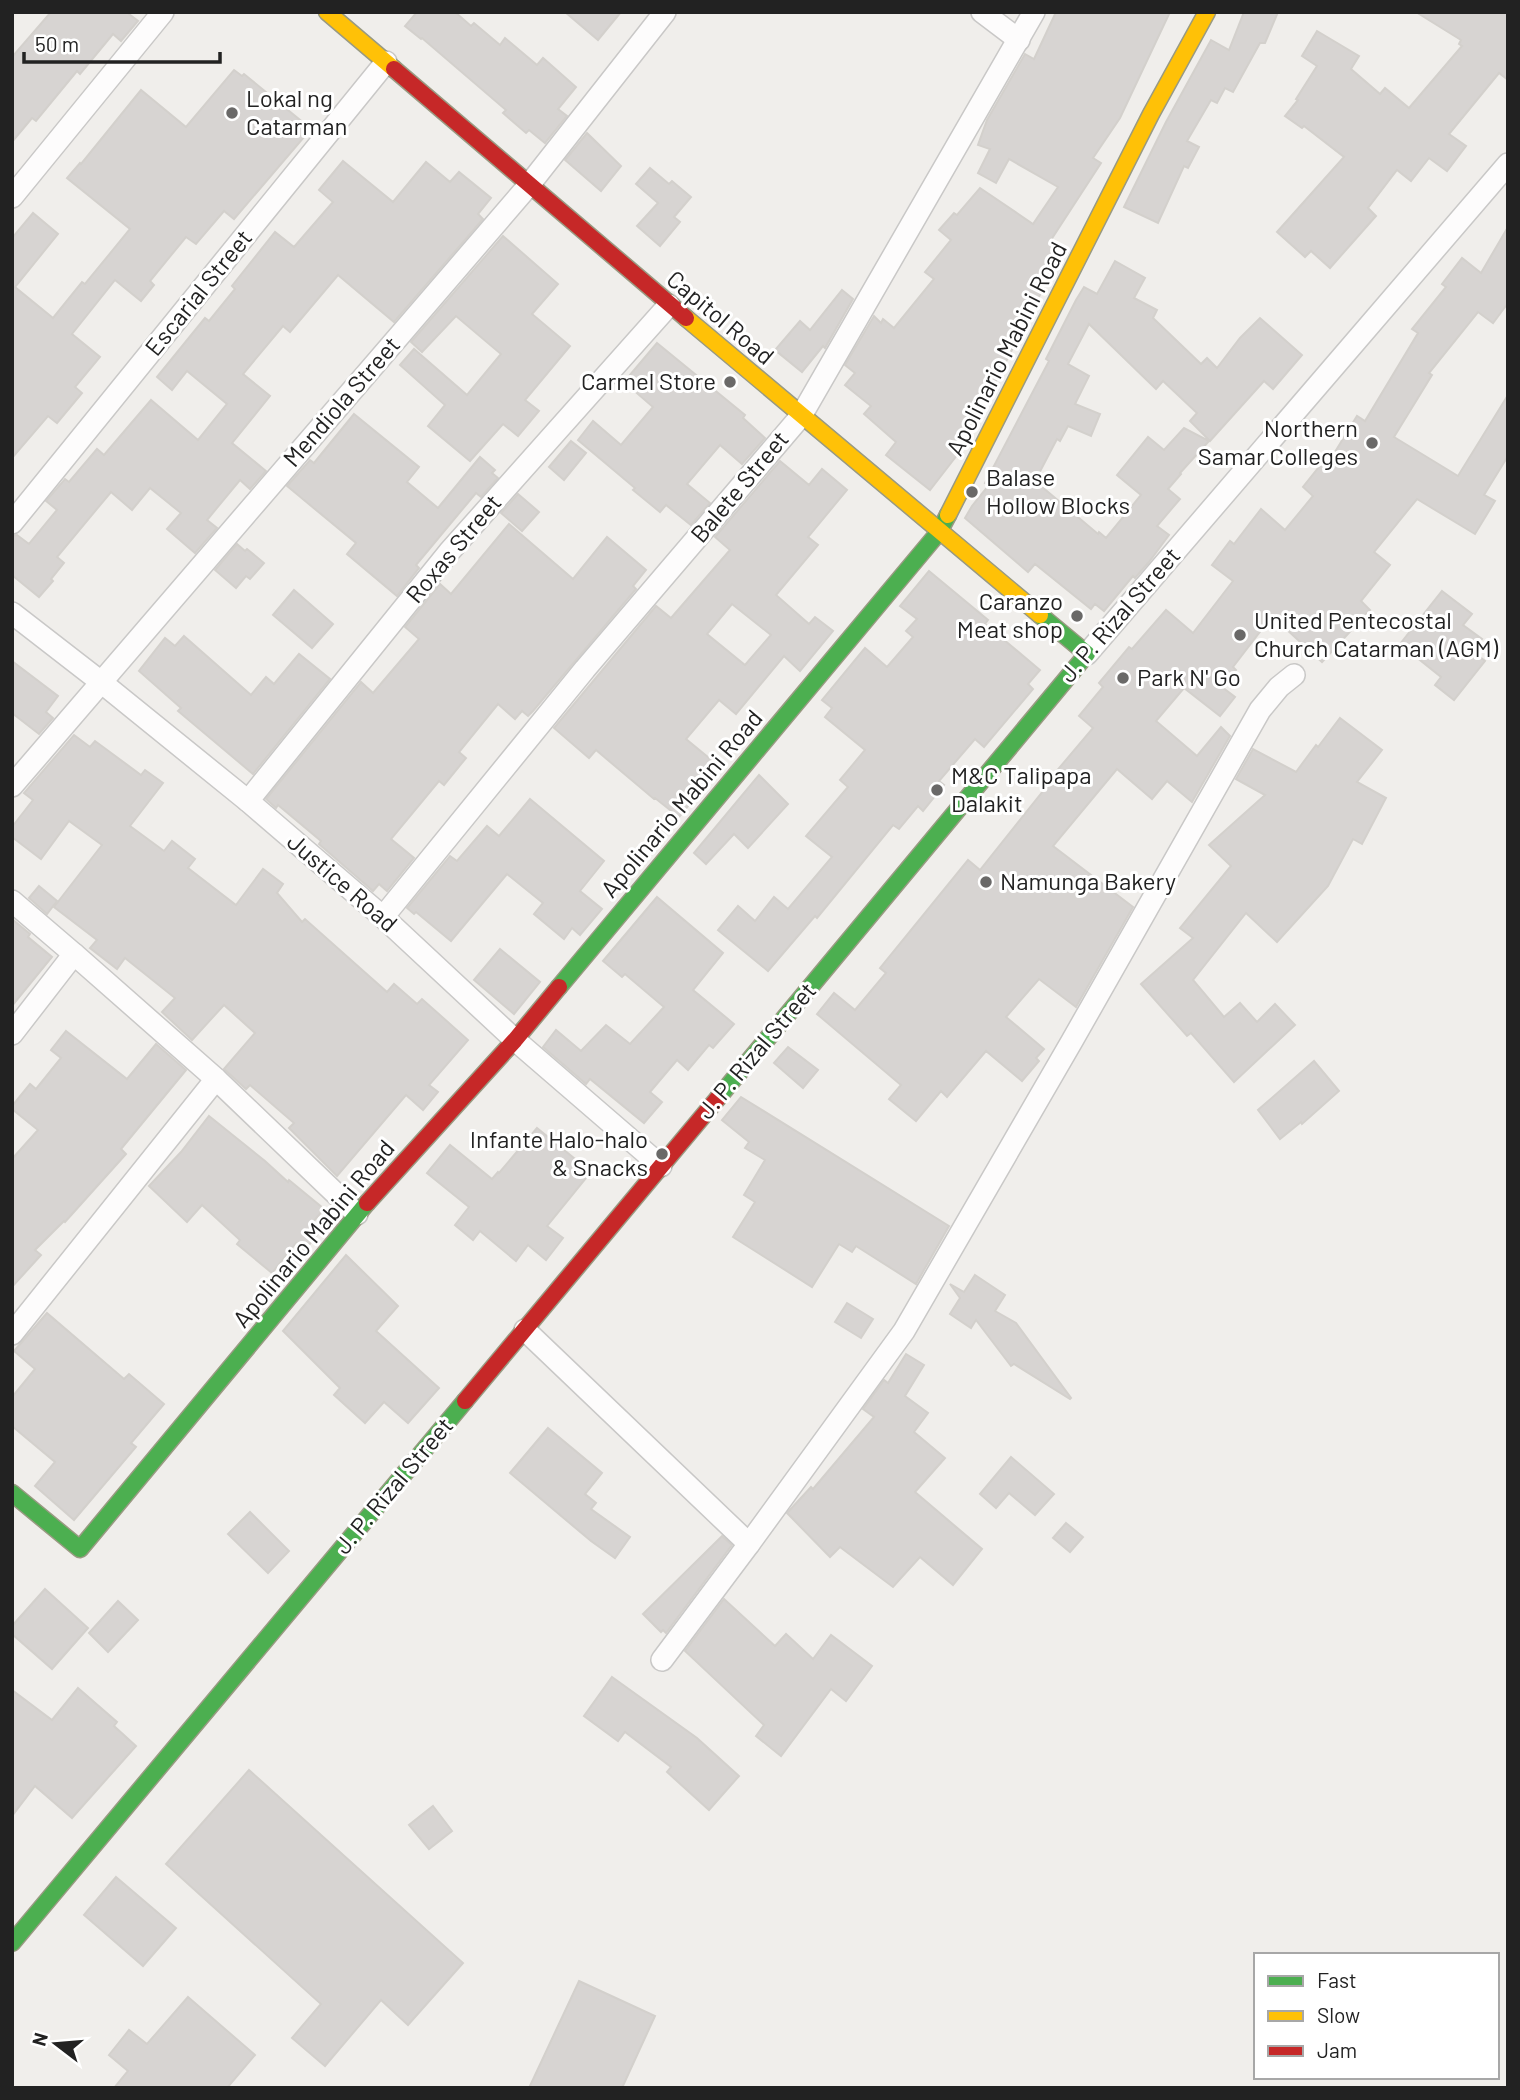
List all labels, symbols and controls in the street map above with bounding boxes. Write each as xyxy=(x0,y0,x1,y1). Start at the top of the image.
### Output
scale bar xyxy=(24,21,220,65)
text: 50 m xyxy=(35,31,79,56)
place label: Lokal ng Catarman xyxy=(246,83,347,140)
marker: Lokal ng Catarman xyxy=(224,105,240,121)
street label: Escarial Street xyxy=(138,223,257,361)
street label: Apolinario Mabini Road xyxy=(939,237,1072,460)
street label: Capitol Road xyxy=(662,264,780,370)
street label: Mendiola Street xyxy=(276,330,405,472)
place label: Carmel Store xyxy=(581,366,716,395)
marker: Carmel Store xyxy=(722,374,738,390)
place label: Northern Samar Colleges xyxy=(1198,413,1358,470)
street label: Balete Street xyxy=(684,424,794,548)
marker: Northern Samar Colleges xyxy=(1364,435,1380,451)
place label: Balase Hollow Blocks xyxy=(986,462,1130,519)
marker: Balase Hollow Blocks xyxy=(964,484,980,500)
street label: Roxas Street xyxy=(399,488,507,608)
street label: J. P. Rizal Street xyxy=(1052,541,1185,687)
place label: Caranzo Meat shop xyxy=(957,586,1063,643)
place label: United Pentecostal Church Catarman (AGM) xyxy=(1254,605,1499,662)
marker: Caranzo Meat shop xyxy=(1069,608,1085,624)
marker: United Pentecostal Church Catarman (AGM) xyxy=(1232,627,1248,643)
place label: Park N' Go xyxy=(1137,662,1241,691)
marker: Park N' Go xyxy=(1115,670,1131,686)
street label: Apolinario Mabini Road xyxy=(594,703,768,903)
place label: M&C Talipapa Dalakit xyxy=(951,760,1092,817)
marker: M&C Talipapa Dalakit xyxy=(929,782,945,798)
street label: Justice Road xyxy=(282,826,404,937)
place label: Namunga Bakery xyxy=(1000,866,1176,895)
marker: Namunga Bakery xyxy=(978,874,994,890)
street label: J. P. Rizal Street xyxy=(690,976,821,1124)
place label: Infante Halo-halo & Snacks xyxy=(470,1124,648,1181)
street label: Apolinario Mabini Road xyxy=(226,1133,400,1333)
marker: Infante Halo-halo & Snacks xyxy=(654,1146,670,1162)
street label: J. P. Rizal Street xyxy=(327,1411,458,1559)
legend xyxy=(1254,1953,1499,2079)
text: Fast xyxy=(1317,1967,1357,1992)
text: Slow xyxy=(1317,2002,1360,2027)
north arrow xyxy=(21,2009,91,2079)
text: N xyxy=(26,2030,52,2048)
text: Jam xyxy=(1317,2037,1357,2062)

